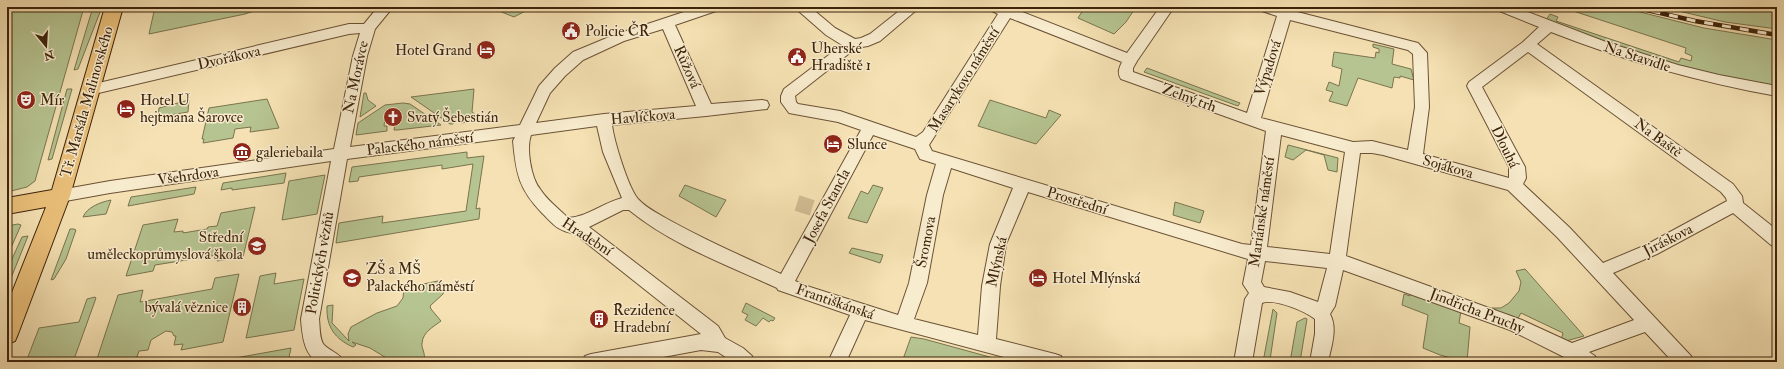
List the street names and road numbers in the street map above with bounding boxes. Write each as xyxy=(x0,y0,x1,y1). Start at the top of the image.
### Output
street label: Masarykovo náměstí xyxy=(924,23,1005,136)
street label: Tř. Maršála Malinovského xyxy=(56,24,118,180)
street label: Výpadová xyxy=(1250,37,1287,99)
street label: Na Stavidle xyxy=(1601,37,1673,77)
street label: Na Morávce xyxy=(339,39,373,115)
street label: Dvořákova xyxy=(196,41,263,74)
street label: Růžová xyxy=(669,42,705,92)
street label: Zelný trh xyxy=(1159,79,1219,117)
street label: Havlíčkova xyxy=(610,105,677,129)
street label: Na Baště xyxy=(1630,114,1686,162)
street label: Dlouhá xyxy=(1487,123,1524,172)
street label: Palackého náměstí xyxy=(365,128,476,160)
street label: Sojákova xyxy=(1420,151,1476,183)
street label: Mariánské náměstí xyxy=(1245,155,1279,268)
street label: Všehrdova xyxy=(156,162,221,190)
street label: Josefa Stancla xyxy=(799,165,856,248)
street label: Prostřední xyxy=(1044,183,1111,219)
street label: Politických vězňů xyxy=(302,210,338,316)
street label: Šromova xyxy=(910,213,940,269)
street label: Hradební xyxy=(558,214,617,261)
street label: Jiráskova xyxy=(1639,219,1697,262)
street label: Mlýnská xyxy=(982,234,1012,289)
street label: Františkánská xyxy=(793,280,878,325)
street label: Jindřicha Pruchy xyxy=(1426,284,1528,339)

